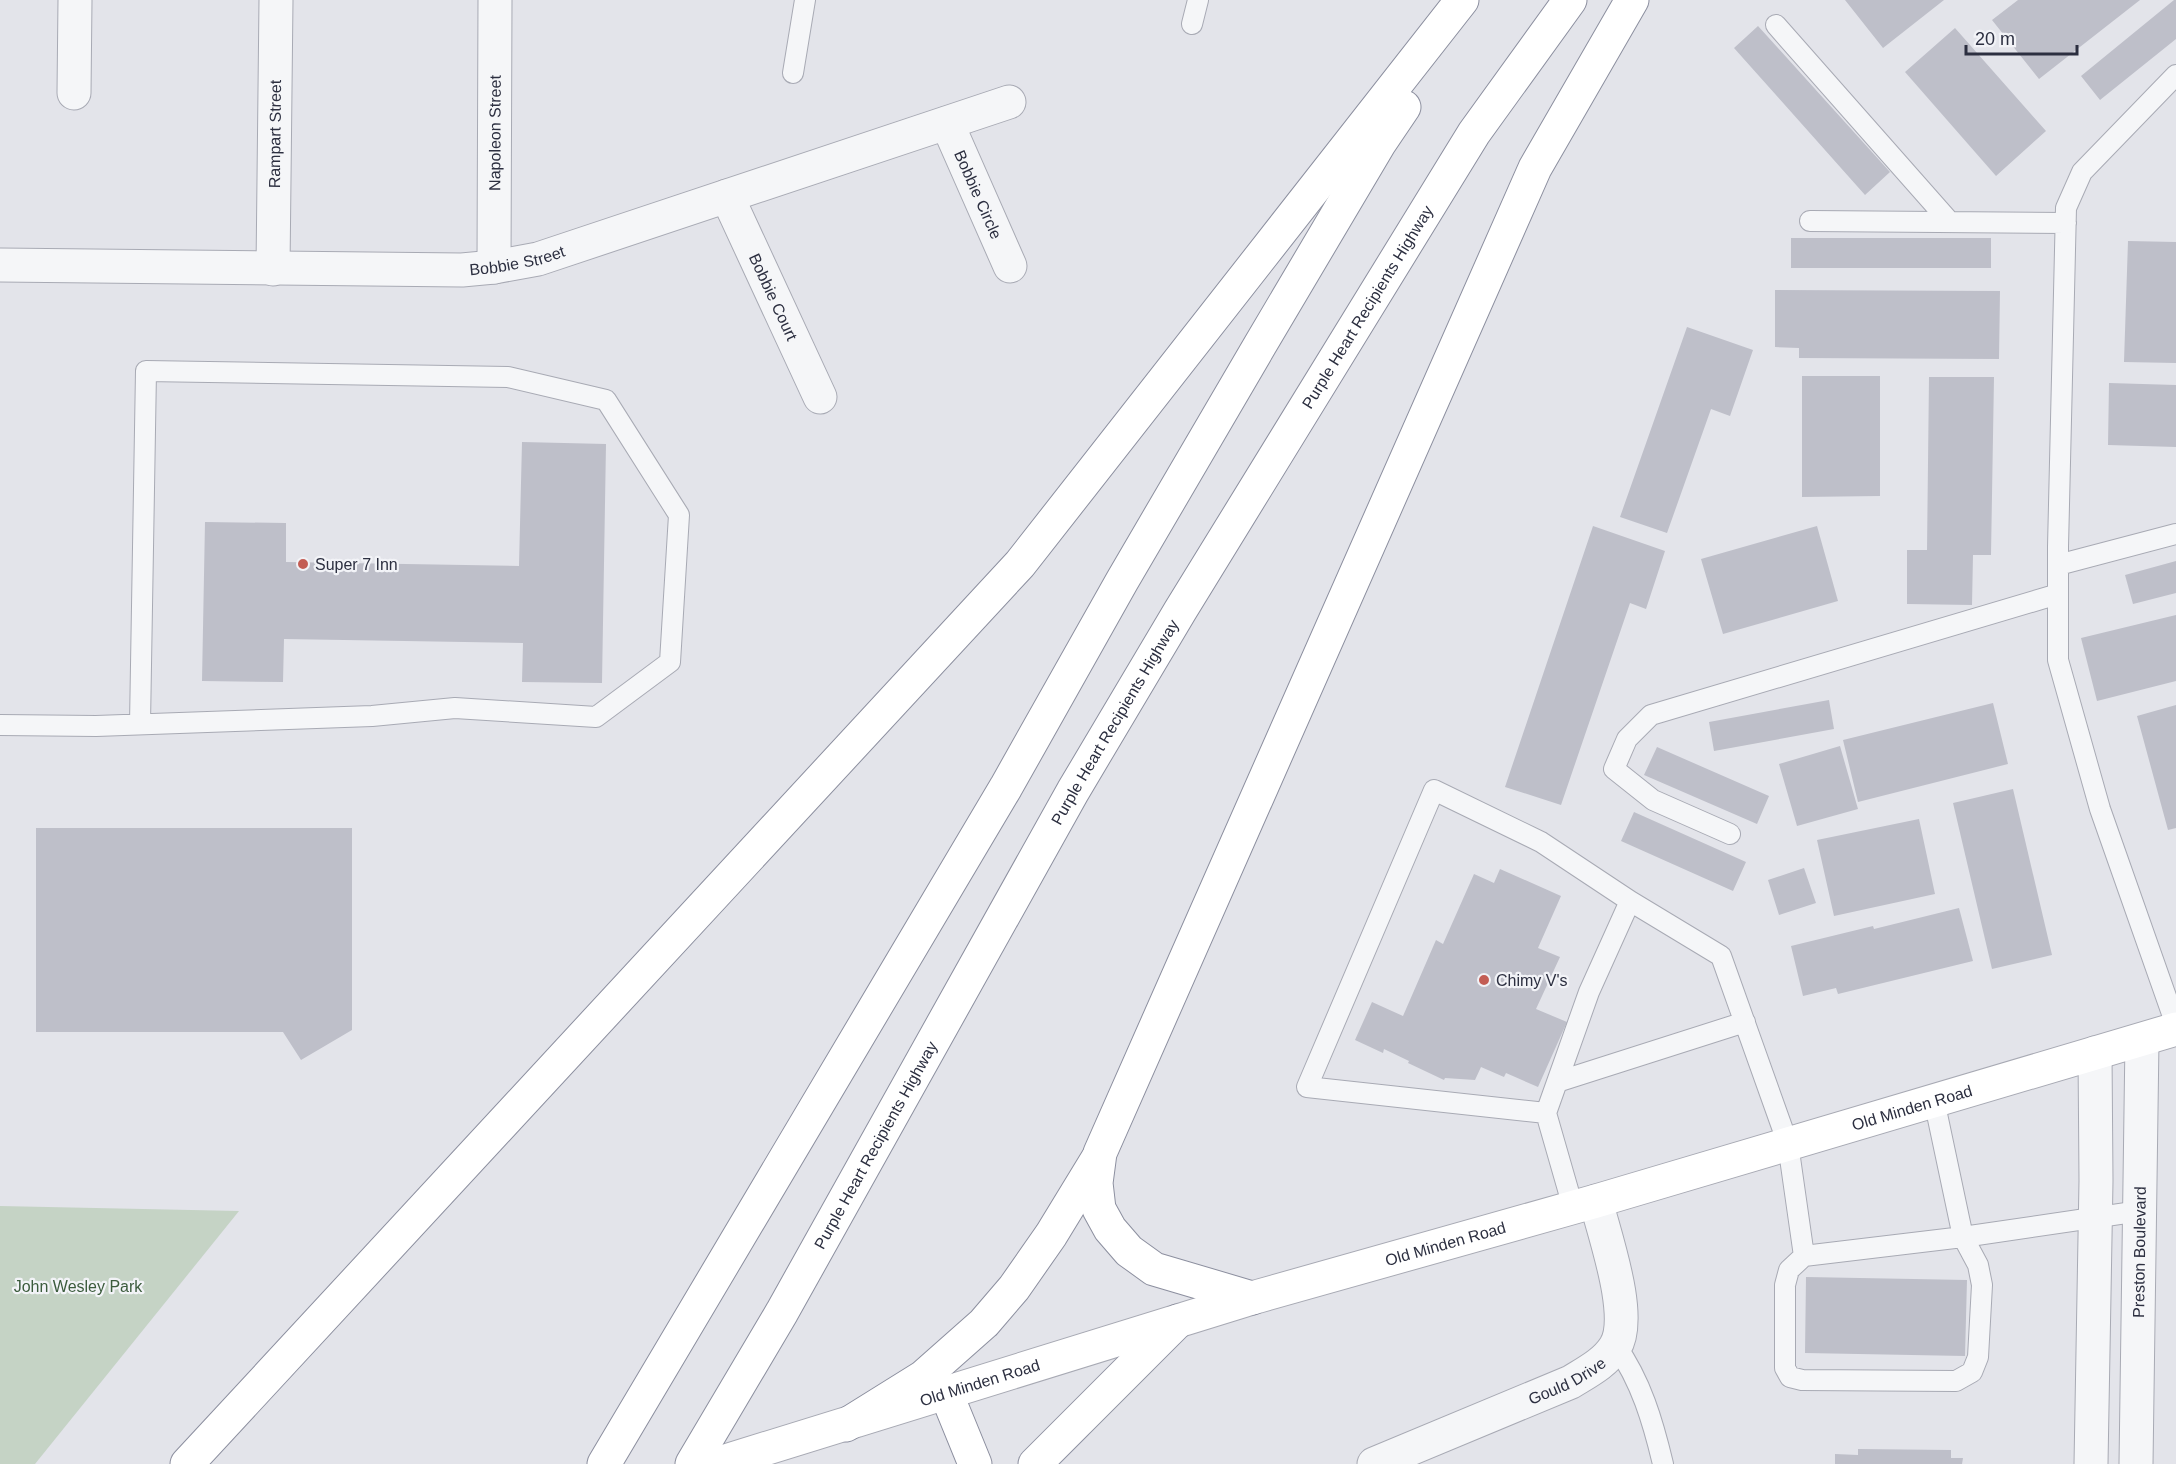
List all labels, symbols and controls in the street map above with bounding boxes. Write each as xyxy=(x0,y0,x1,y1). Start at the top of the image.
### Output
scale bar xyxy=(1966,18,2077,56)
text: 20 m xyxy=(1975,29,2015,49)
street label: Napoleon Street xyxy=(486,75,504,191)
street label: Rampart Street xyxy=(266,79,284,188)
street label: Bobbie Circle xyxy=(951,148,1005,242)
street label: Purple Heart Recipients Highway xyxy=(1299,202,1436,412)
street label: Bobbie Street xyxy=(469,243,568,278)
street label: Bobbie Court xyxy=(746,251,801,343)
place label: Super 7 Inn xyxy=(315,556,398,573)
marker: Super 7 Inn xyxy=(296,557,310,571)
street label: Purple Heart Recipients Highway xyxy=(1048,617,1182,828)
place label: Chimy V's xyxy=(1496,972,1568,989)
marker: Chimy V's xyxy=(1477,973,1491,987)
street label: Purple Heart Recipients Highway xyxy=(811,1038,940,1252)
street label: Old Minden Road xyxy=(1850,1082,1974,1134)
street label: Preston Boulevard xyxy=(2130,1186,2149,1318)
street label: Old Minden Road xyxy=(1383,1219,1508,1269)
park label: John Wesley Park xyxy=(14,1278,143,1295)
street label: Gould Drive xyxy=(1526,1354,1609,1408)
street label: Old Minden Road xyxy=(918,1356,1042,1409)

